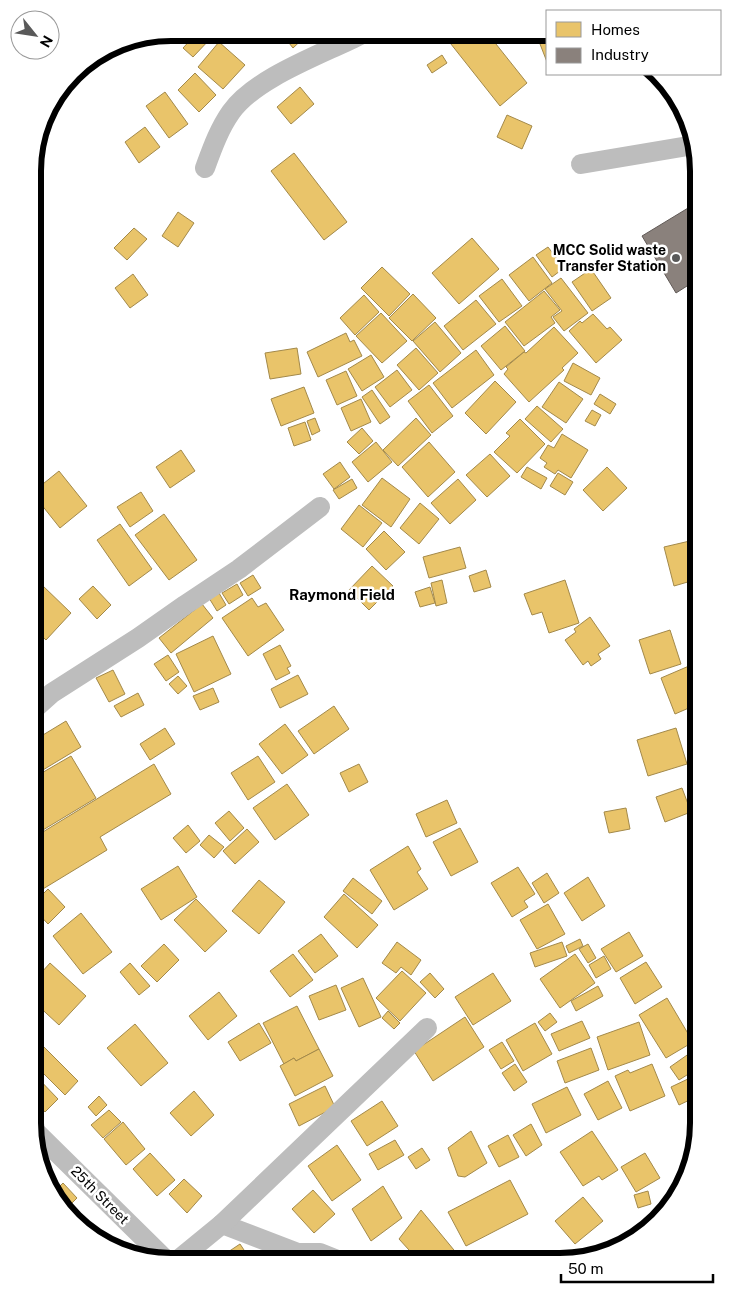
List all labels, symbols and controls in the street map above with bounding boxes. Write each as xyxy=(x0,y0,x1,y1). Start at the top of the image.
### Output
north arrow xyxy=(10,10,60,60)
legend xyxy=(546,10,721,75)
text: Homes xyxy=(591,21,640,38)
text: N xyxy=(37,33,56,50)
text: Industry xyxy=(591,46,649,63)
place label: MCC Solid waste Transfer Station xyxy=(553,242,666,274)
marker: MCC Solid waste Transfer Station xyxy=(670,252,682,264)
district label: Raymond Field xyxy=(289,586,395,603)
street label: 25th Street xyxy=(68,1163,132,1227)
scale bar xyxy=(561,1252,714,1284)
text: 50 m xyxy=(568,1260,603,1277)

